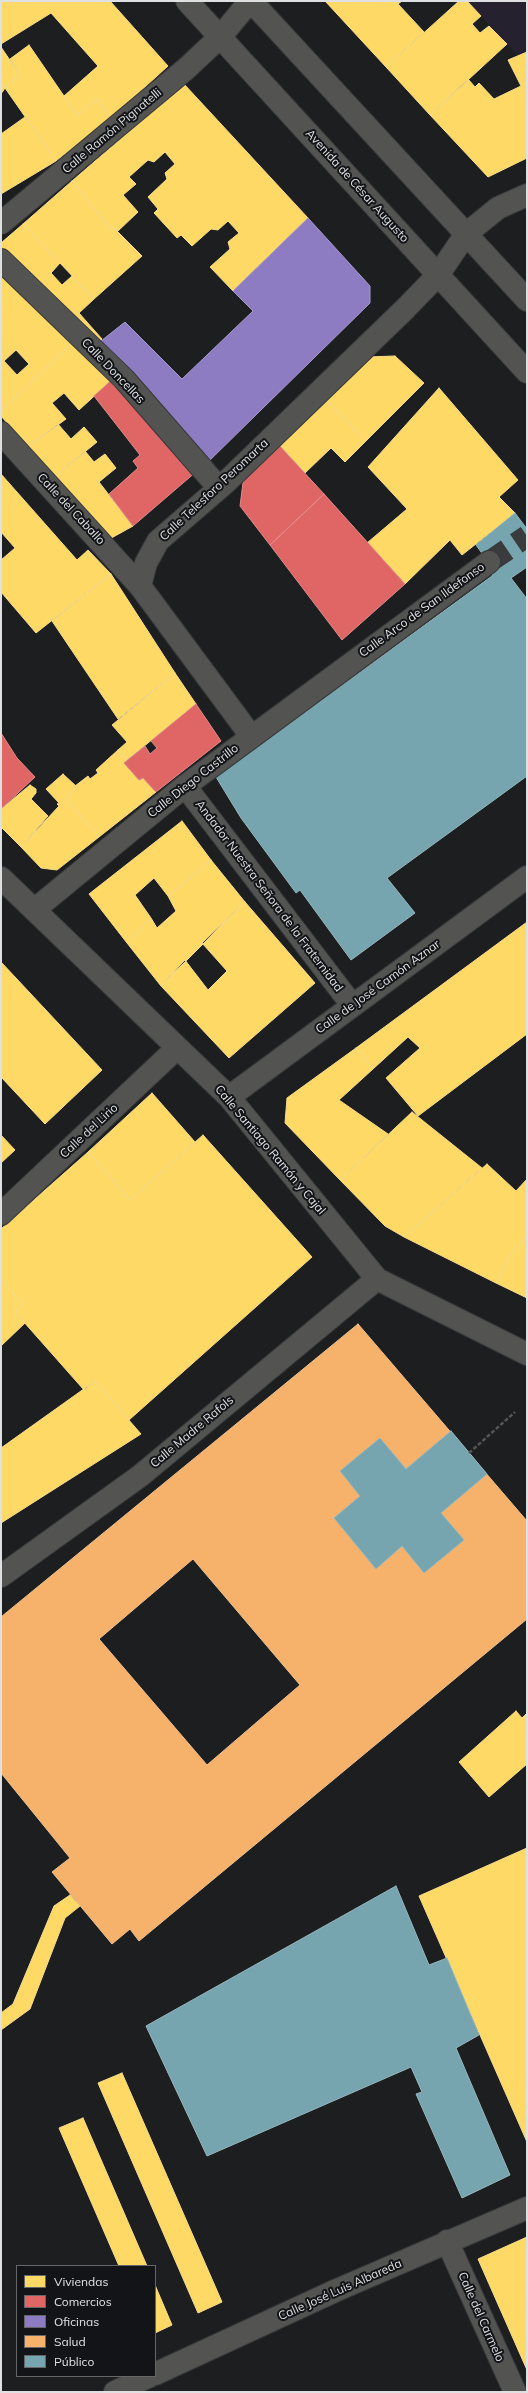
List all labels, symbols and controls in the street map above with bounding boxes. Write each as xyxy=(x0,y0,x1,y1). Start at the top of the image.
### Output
street label: Calle Ramón Pignatelli xyxy=(59,85,165,177)
street label: Avenida de César Augusto xyxy=(302,126,412,246)
street label: Calle Doncellas xyxy=(78,336,148,406)
street label: Calle Telesforo Peromarta xyxy=(157,436,271,544)
street label: Calle del Caballo xyxy=(34,470,108,548)
street label: Calle Arco de San Ildefonso xyxy=(357,560,487,660)
street label: Calle Diego Castrillo xyxy=(145,741,241,821)
street label: Andador Nuestra Señora de la Fraternidad xyxy=(192,797,346,995)
street label: Calle de José Camón Aznar xyxy=(313,937,443,1037)
street label: Calle Santiago Ramón y Cajal xyxy=(212,1082,328,1218)
street label: Calle del Lirio xyxy=(57,1101,121,1161)
street label: Calle Madre Rafols xyxy=(147,1393,237,1471)
street label: Calle José Luis Albareda xyxy=(276,2256,404,2324)
legend xyxy=(16,2265,156,2377)
street label: Calle del Carmelo xyxy=(455,2270,507,2364)
text: Viviendas xyxy=(54,2274,108,2289)
text: Comercios xyxy=(54,2294,112,2309)
text: Oficinas xyxy=(54,2314,99,2329)
text: Salud xyxy=(54,2334,86,2349)
text: Público xyxy=(54,2354,94,2369)

